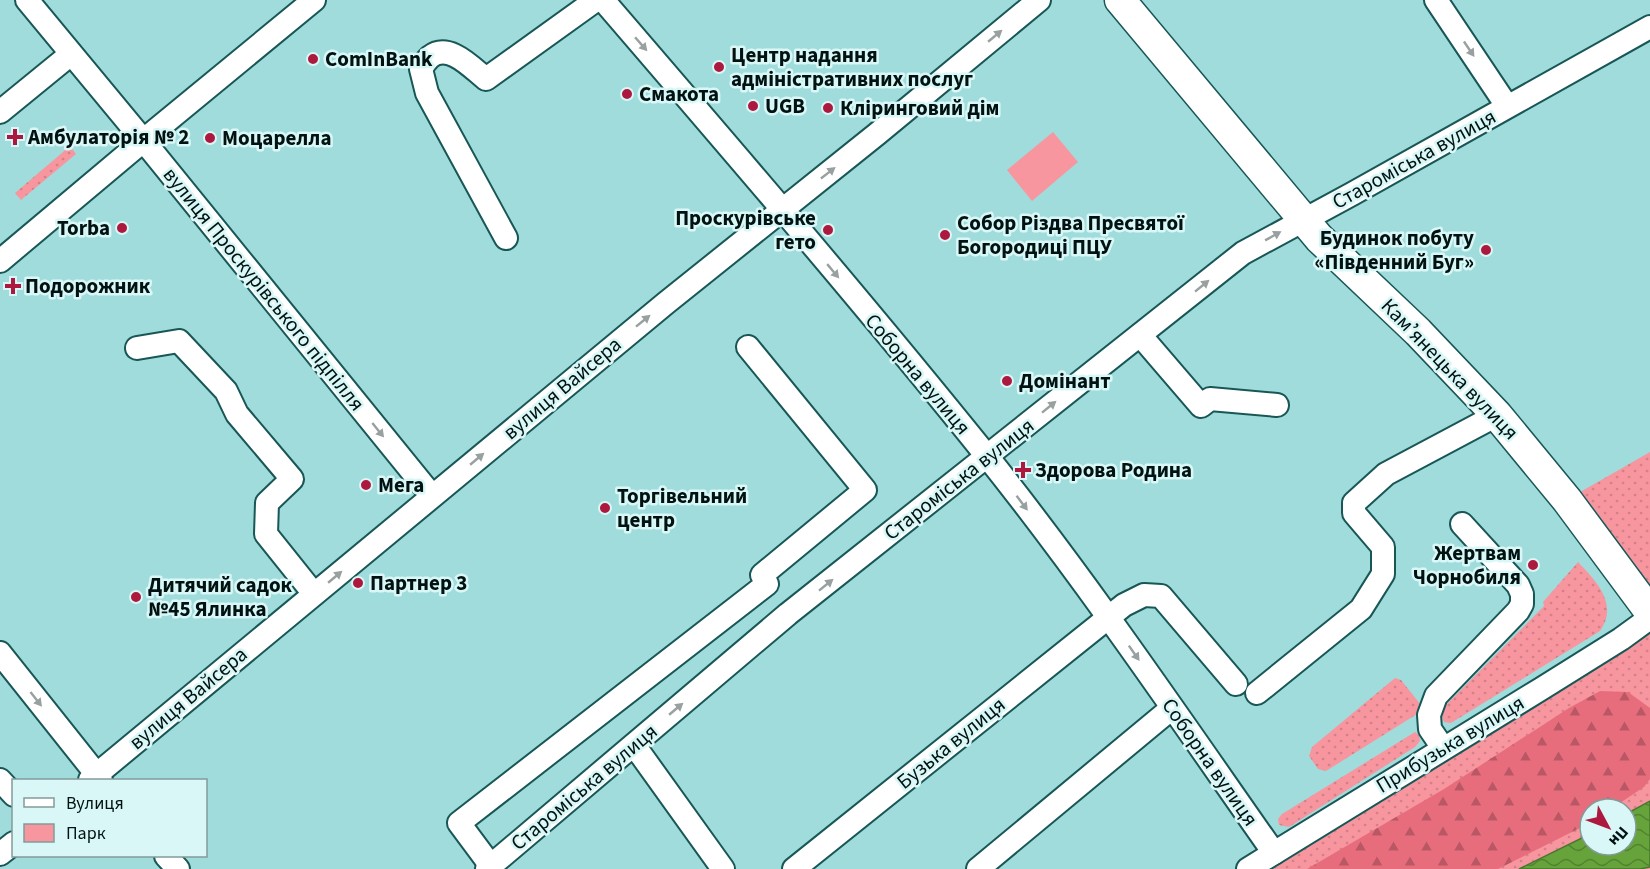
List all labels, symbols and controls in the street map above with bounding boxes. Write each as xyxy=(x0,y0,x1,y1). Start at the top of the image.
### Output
one-way arrow xyxy=(987,30,1002,43)
one-way arrow xyxy=(634,36,647,51)
place label: Центр надання адміністративних послуг xyxy=(731,40,973,94)
one-way arrow xyxy=(1463,41,1474,57)
place label: ComInBank xyxy=(325,44,433,74)
marker: ComInBank xyxy=(306,52,320,66)
marker: Центр надання адміністративних послуг xyxy=(712,60,726,74)
place label: Смакота xyxy=(639,79,719,109)
marker: Смакота xyxy=(620,87,634,101)
place label: UGB xyxy=(765,91,805,121)
place label: Кліринговий дім xyxy=(840,93,999,123)
marker: UGB xyxy=(746,99,760,113)
marker: Кліринговий дім xyxy=(821,101,835,115)
street label: Староміська вулиця xyxy=(1327,101,1501,217)
place label: Амбулаторія № 2 xyxy=(27,122,189,152)
place label: Моцарелла xyxy=(222,123,331,153)
marker: Амбулаторія № 2 xyxy=(6,128,24,146)
marker: Моцарелла xyxy=(203,131,217,145)
street label: вулиця Проскурівського підпілля xyxy=(156,161,372,417)
one-way arrow xyxy=(820,167,836,180)
place label: Проскурівське гето xyxy=(675,203,816,257)
place label: Собор Різдва Пресвятої Богородиці ПЦУ xyxy=(957,208,1185,262)
place label: Torba xyxy=(57,213,110,243)
marker: Torba xyxy=(115,221,129,235)
marker: Проскурівське гето xyxy=(821,223,835,237)
place label: Будинок побуту «Південний Буг» xyxy=(1315,223,1474,277)
marker: Собор Різдва Пресвятої Богородиці ПЦУ xyxy=(938,228,952,242)
one-way arrow xyxy=(1265,230,1281,241)
marker: Будинок побуту «Південний Буг» xyxy=(1479,243,1493,257)
one-way arrow xyxy=(827,263,840,279)
place label: Подорожник xyxy=(25,271,151,301)
marker: Подорожник xyxy=(6,279,20,293)
one-way arrow xyxy=(1194,280,1209,292)
street label: Камʼянецька вулиця xyxy=(1374,291,1526,447)
street label: Соборна вулиця xyxy=(858,307,978,441)
one-way arrow xyxy=(635,315,651,328)
street label: вулиця Вайсера xyxy=(496,329,628,447)
place label: Домінант xyxy=(1019,366,1111,396)
marker: Домінант xyxy=(1000,374,1014,388)
one-way arrow xyxy=(1042,402,1057,414)
street label: Староміська вулиця xyxy=(878,411,1040,547)
one-way arrow xyxy=(372,422,385,438)
one-way arrow xyxy=(469,453,484,466)
place label: Здорова Родина xyxy=(1035,455,1192,485)
marker: Здорова Родина xyxy=(1016,463,1030,477)
place label: Мега xyxy=(378,470,424,500)
marker: Мега xyxy=(359,478,373,492)
place label: Торгівельний центр xyxy=(617,481,747,535)
one-way arrow xyxy=(1016,496,1028,511)
marker: Торгівельний центр xyxy=(598,501,612,515)
place label: Жертвам Чорнобиля xyxy=(1413,538,1521,592)
marker: Жертвам Чорнобиля xyxy=(1526,558,1540,572)
place label: Партнер 3 xyxy=(370,568,467,598)
place label: Дитячий садок №45 Ялинка xyxy=(148,570,293,624)
one-way arrow xyxy=(327,570,343,583)
marker: Партнер 3 xyxy=(351,576,365,590)
one-way arrow xyxy=(818,578,834,591)
marker: Дитячий садок №45 Ялинка xyxy=(129,590,143,604)
street label: вулиця Вайсера xyxy=(122,639,254,757)
one-way arrow xyxy=(1128,645,1140,661)
street label: Прибузька вулиця xyxy=(1370,688,1530,800)
street label: Бузька вулиця xyxy=(890,690,1012,796)
one-way arrow xyxy=(30,691,42,706)
street label: Соборна вулиця xyxy=(1155,692,1265,832)
one-way arrow xyxy=(668,703,684,716)
street label: Староміська вулиця xyxy=(504,717,664,857)
legend xyxy=(12,779,207,857)
text: Вулиця xyxy=(66,791,124,816)
north arrow xyxy=(1578,797,1638,857)
text: Парк xyxy=(66,821,106,846)
text: Пн xyxy=(1604,821,1633,851)

